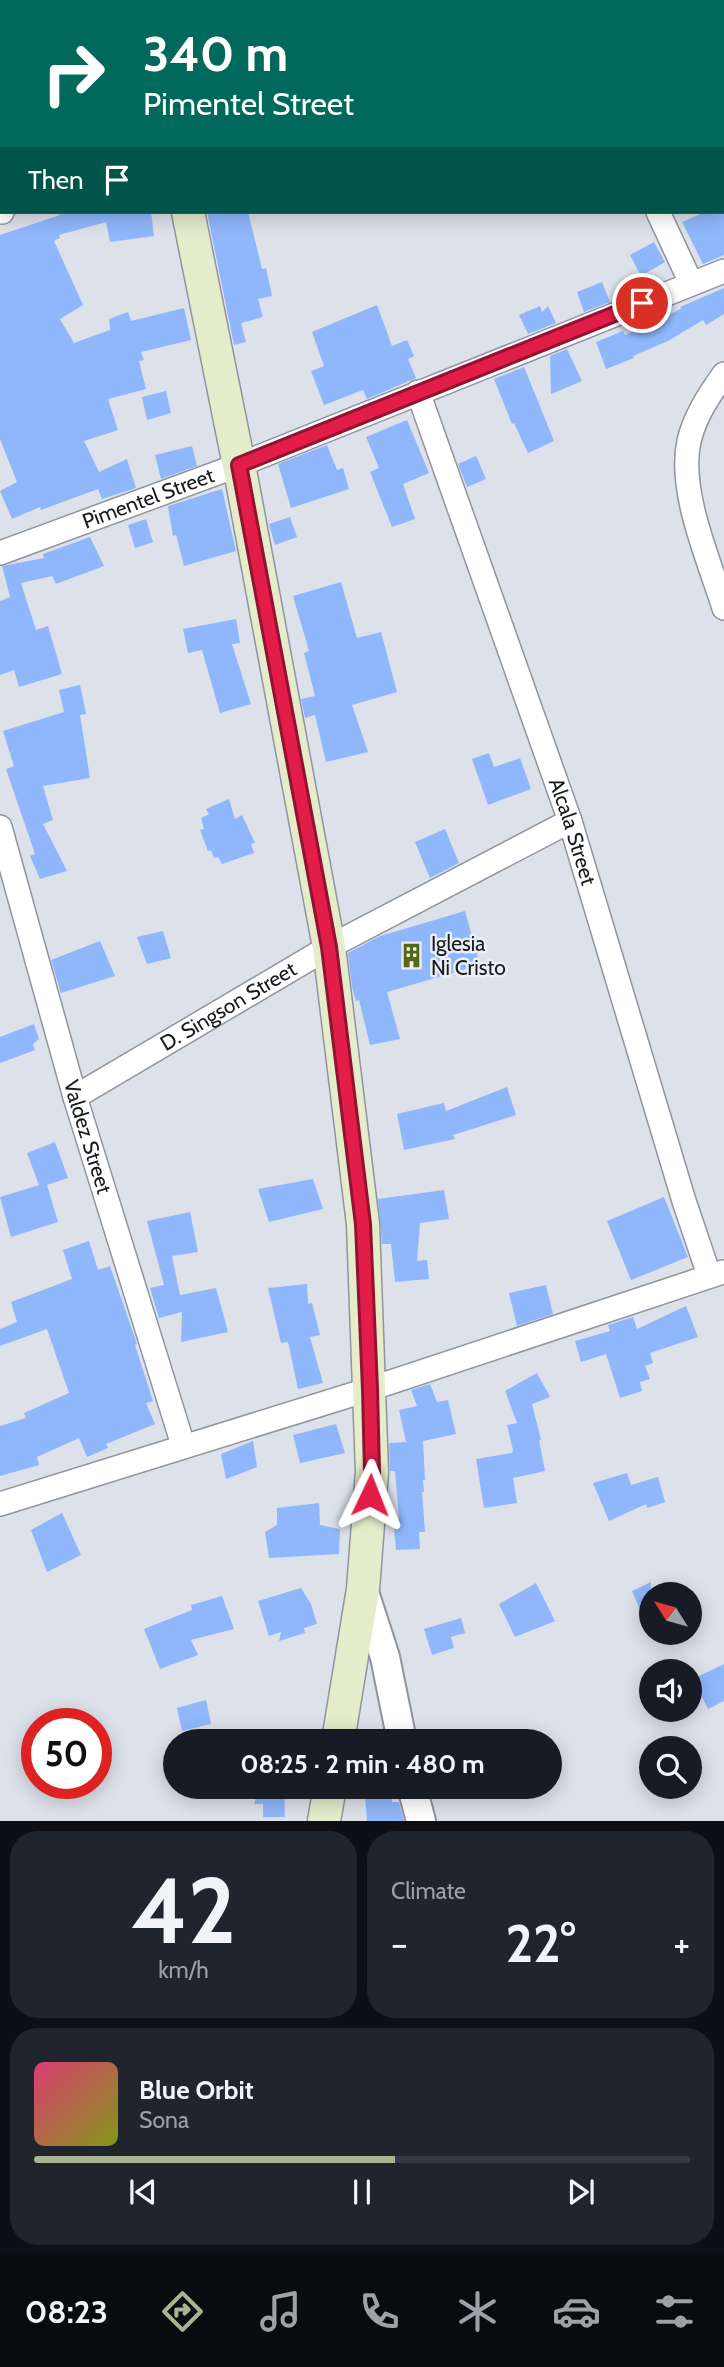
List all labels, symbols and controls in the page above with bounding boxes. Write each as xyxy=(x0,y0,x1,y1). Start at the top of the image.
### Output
text: 340 m xyxy=(143,24,288,83)
icon: right xyxy=(28,28,119,119)
text: Pimentel Street xyxy=(143,84,354,123)
icon: arrive xyxy=(98,161,136,199)
text: Then xyxy=(28,164,84,196)
pin xyxy=(612,273,672,333)
icon: arrive xyxy=(623,284,661,322)
street label: Pimentel Street xyxy=(79,462,217,534)
street label: Alcala Street xyxy=(544,775,602,888)
place label: Iglesia Ni Cristo xyxy=(431,931,506,980)
building icon: Iglesia Ni Cristo xyxy=(397,942,425,970)
street label: D. Singson Street xyxy=(155,956,301,1056)
street label: Valdez Street xyxy=(59,1077,117,1197)
position arrow xyxy=(333,1458,407,1532)
north arrow xyxy=(639,1582,702,1645)
map controls xyxy=(639,1582,702,1799)
button: sound xyxy=(639,1659,702,1722)
speed limit sign: 50 xyxy=(21,1708,112,1799)
button: search xyxy=(639,1736,702,1799)
text: 08:25 · 2 min · 480 m xyxy=(240,1748,485,1780)
text: 42 xyxy=(131,1855,236,1966)
text: Climate xyxy=(391,1877,466,1905)
text: 22° xyxy=(505,1912,576,1975)
text: − xyxy=(391,1920,408,1967)
text: + xyxy=(673,1920,690,1967)
text: km/h xyxy=(158,1956,209,1984)
text: Blue Orbit xyxy=(139,2074,254,2106)
text: Sona xyxy=(139,2106,189,2134)
icon: previous xyxy=(124,2173,162,2211)
icon: pause xyxy=(343,2173,381,2211)
icon: next xyxy=(562,2173,600,2211)
icon: directions xyxy=(158,2287,207,2336)
icon: music xyxy=(256,2287,305,2336)
icon: phone xyxy=(355,2287,404,2336)
icon: climate xyxy=(453,2287,502,2336)
icon: car xyxy=(552,2287,601,2336)
icon: filters xyxy=(650,2287,699,2336)
text: 08:23 xyxy=(25,2292,108,2331)

